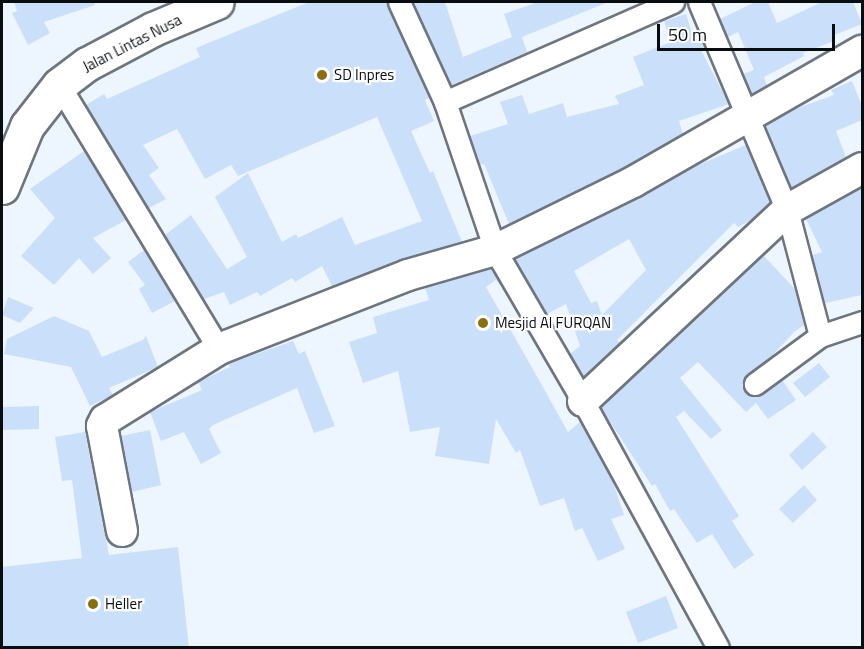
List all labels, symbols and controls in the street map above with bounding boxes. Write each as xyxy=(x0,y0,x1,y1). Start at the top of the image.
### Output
street label: Jalan Lintas Nusa xyxy=(80,10,184,76)
scale bar xyxy=(660,12,838,50)
text: 50 m xyxy=(668,21,707,48)
place label: SD Inpres xyxy=(334,66,394,84)
marker: SD Inpres xyxy=(315,68,329,82)
place label: Mesjid Al FURQAN xyxy=(495,314,611,332)
marker: Mesjid Al FURQAN xyxy=(476,316,490,330)
place label: Heller xyxy=(105,595,142,613)
marker: Heller xyxy=(86,597,100,611)

